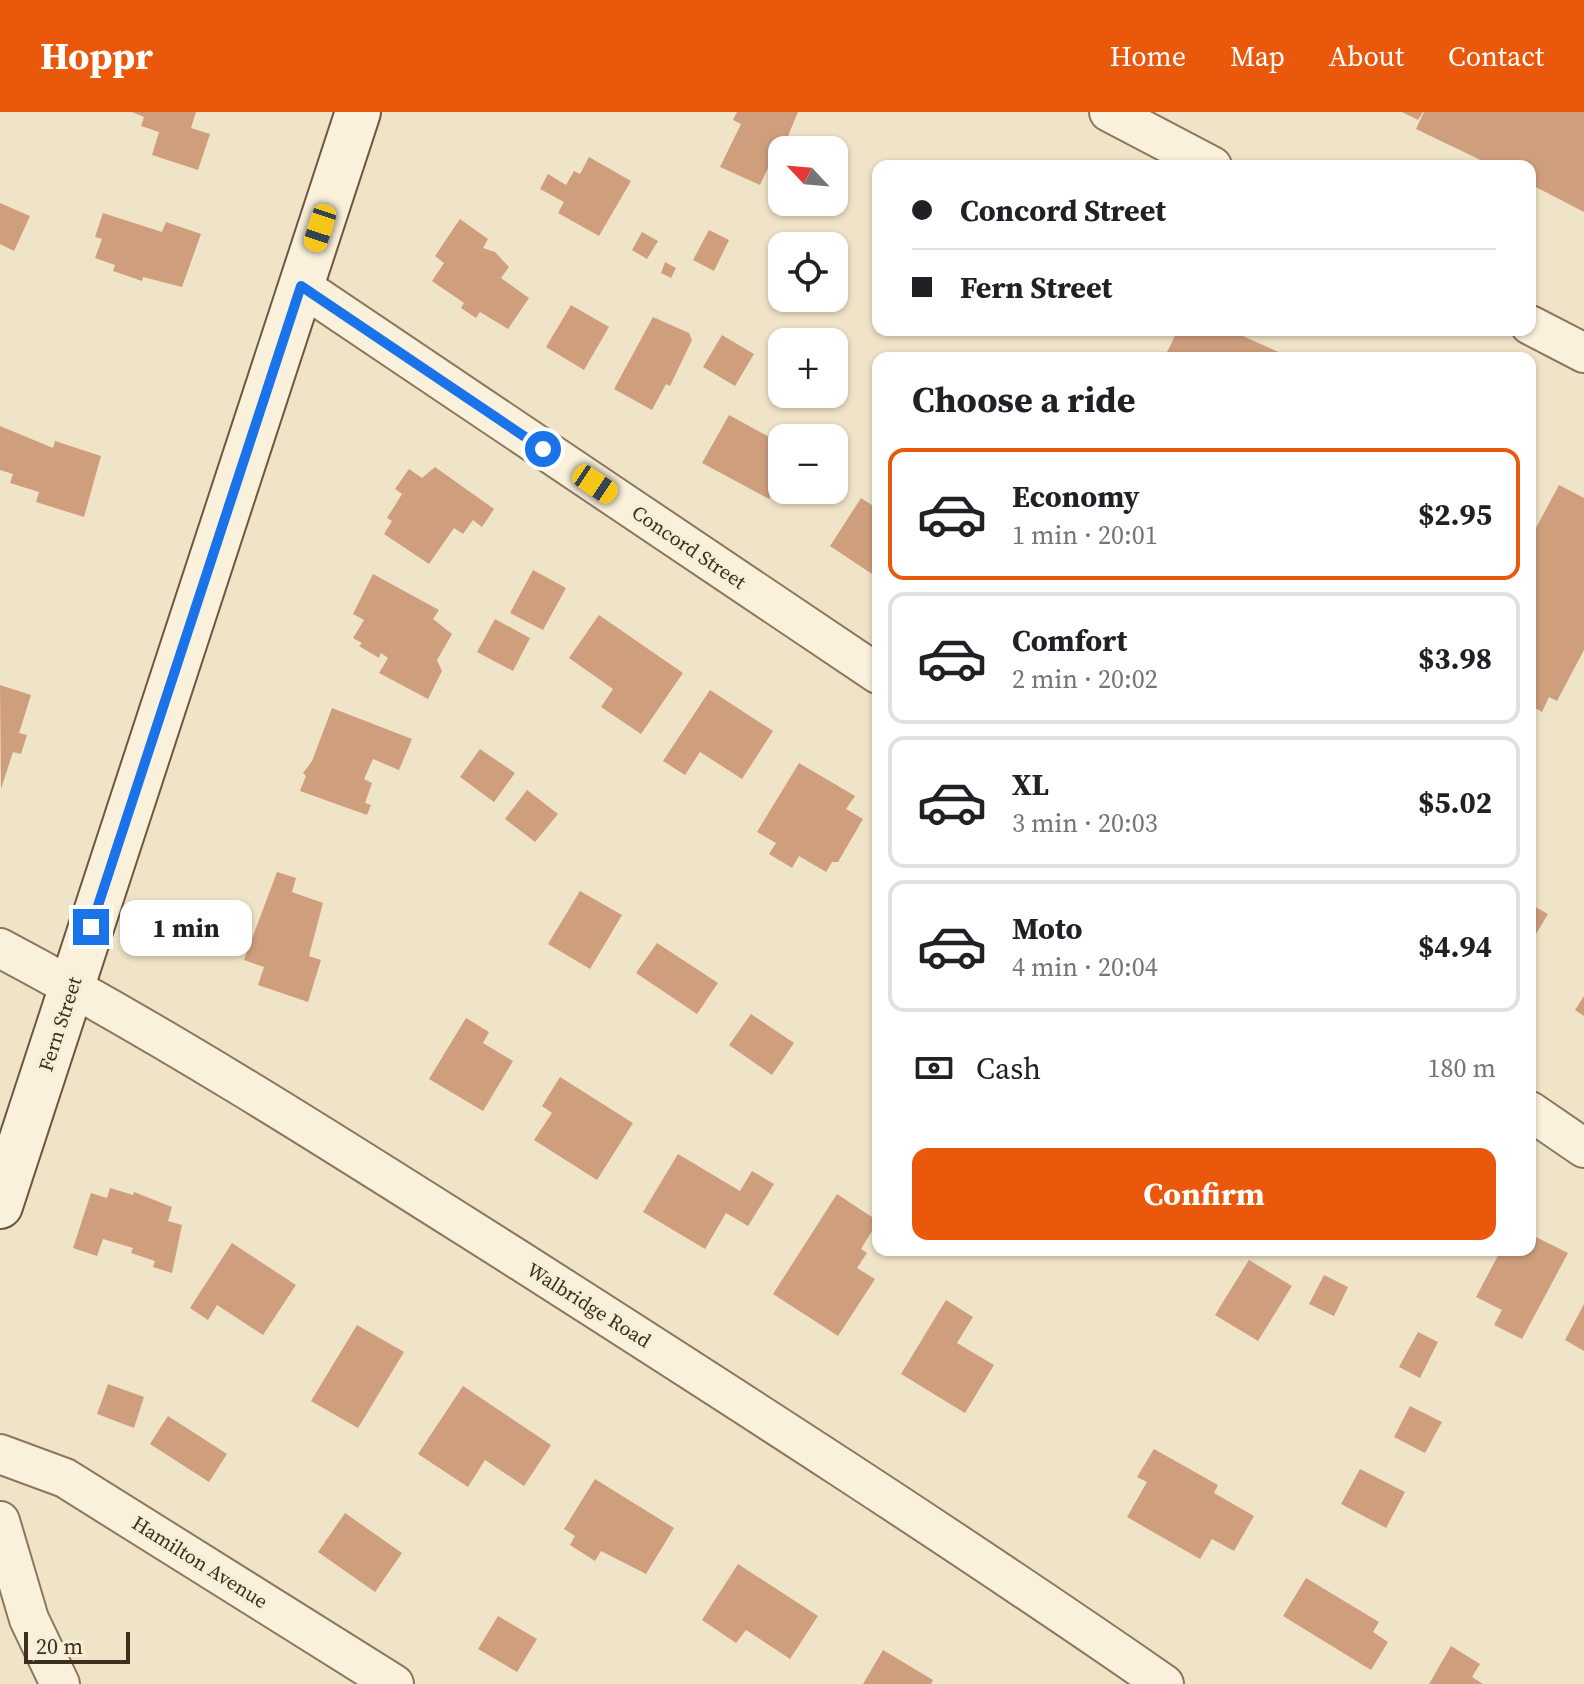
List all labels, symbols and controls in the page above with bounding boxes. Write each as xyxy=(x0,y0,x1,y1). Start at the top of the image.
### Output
text: Hoppr xyxy=(40,30,153,82)
text: Home xyxy=(1110,37,1186,75)
text: Map xyxy=(1230,37,1285,75)
text: About xyxy=(1329,37,1404,75)
text: Contact xyxy=(1448,37,1544,75)
north arrow xyxy=(768,136,848,216)
map controls xyxy=(768,136,848,504)
text: Concord Street xyxy=(960,190,1166,231)
car xyxy=(301,201,339,255)
button: locate xyxy=(768,232,848,312)
text: Fern Street xyxy=(960,267,1112,308)
button: + xyxy=(768,328,848,408)
text: Choose a ride xyxy=(912,375,1135,424)
button: − xyxy=(768,424,848,504)
route start xyxy=(525,431,561,467)
car xyxy=(568,461,622,507)
text: Economy xyxy=(1012,476,1140,517)
icon: car xyxy=(916,478,988,550)
text: $2.95 xyxy=(1418,494,1492,535)
street label: Concord Street xyxy=(626,498,752,596)
text: 1 min · 20:01 xyxy=(1012,517,1158,553)
text: Comfort xyxy=(1012,620,1127,661)
icon: car xyxy=(916,622,988,694)
text: $3.98 xyxy=(1418,638,1492,679)
text: 2 min · 20:02 xyxy=(1012,661,1158,697)
text: XL xyxy=(1012,764,1049,805)
icon: car xyxy=(916,766,988,838)
text: $5.02 xyxy=(1418,782,1492,823)
text: 3 min · 20:03 xyxy=(1012,805,1158,841)
callout: 1 min xyxy=(119,899,251,955)
text: Moto xyxy=(1012,908,1083,949)
route end xyxy=(73,909,109,945)
text: 1 min xyxy=(152,910,220,946)
icon: car xyxy=(916,910,988,982)
text: $4.94 xyxy=(1418,926,1492,967)
text: 4 min · 20:04 xyxy=(1012,949,1158,985)
street label: Fern Street xyxy=(32,973,89,1075)
icon: cash xyxy=(912,1046,956,1090)
text: Cash xyxy=(976,1048,1041,1089)
text: 180 m xyxy=(1428,1050,1496,1086)
button: Confirm xyxy=(912,1148,1496,1240)
street label: Walbridge Road xyxy=(522,1256,657,1355)
street label: Hamilton Avenue xyxy=(127,1509,273,1615)
scale bar xyxy=(24,1628,130,1664)
text: 20 m xyxy=(36,1631,83,1661)

